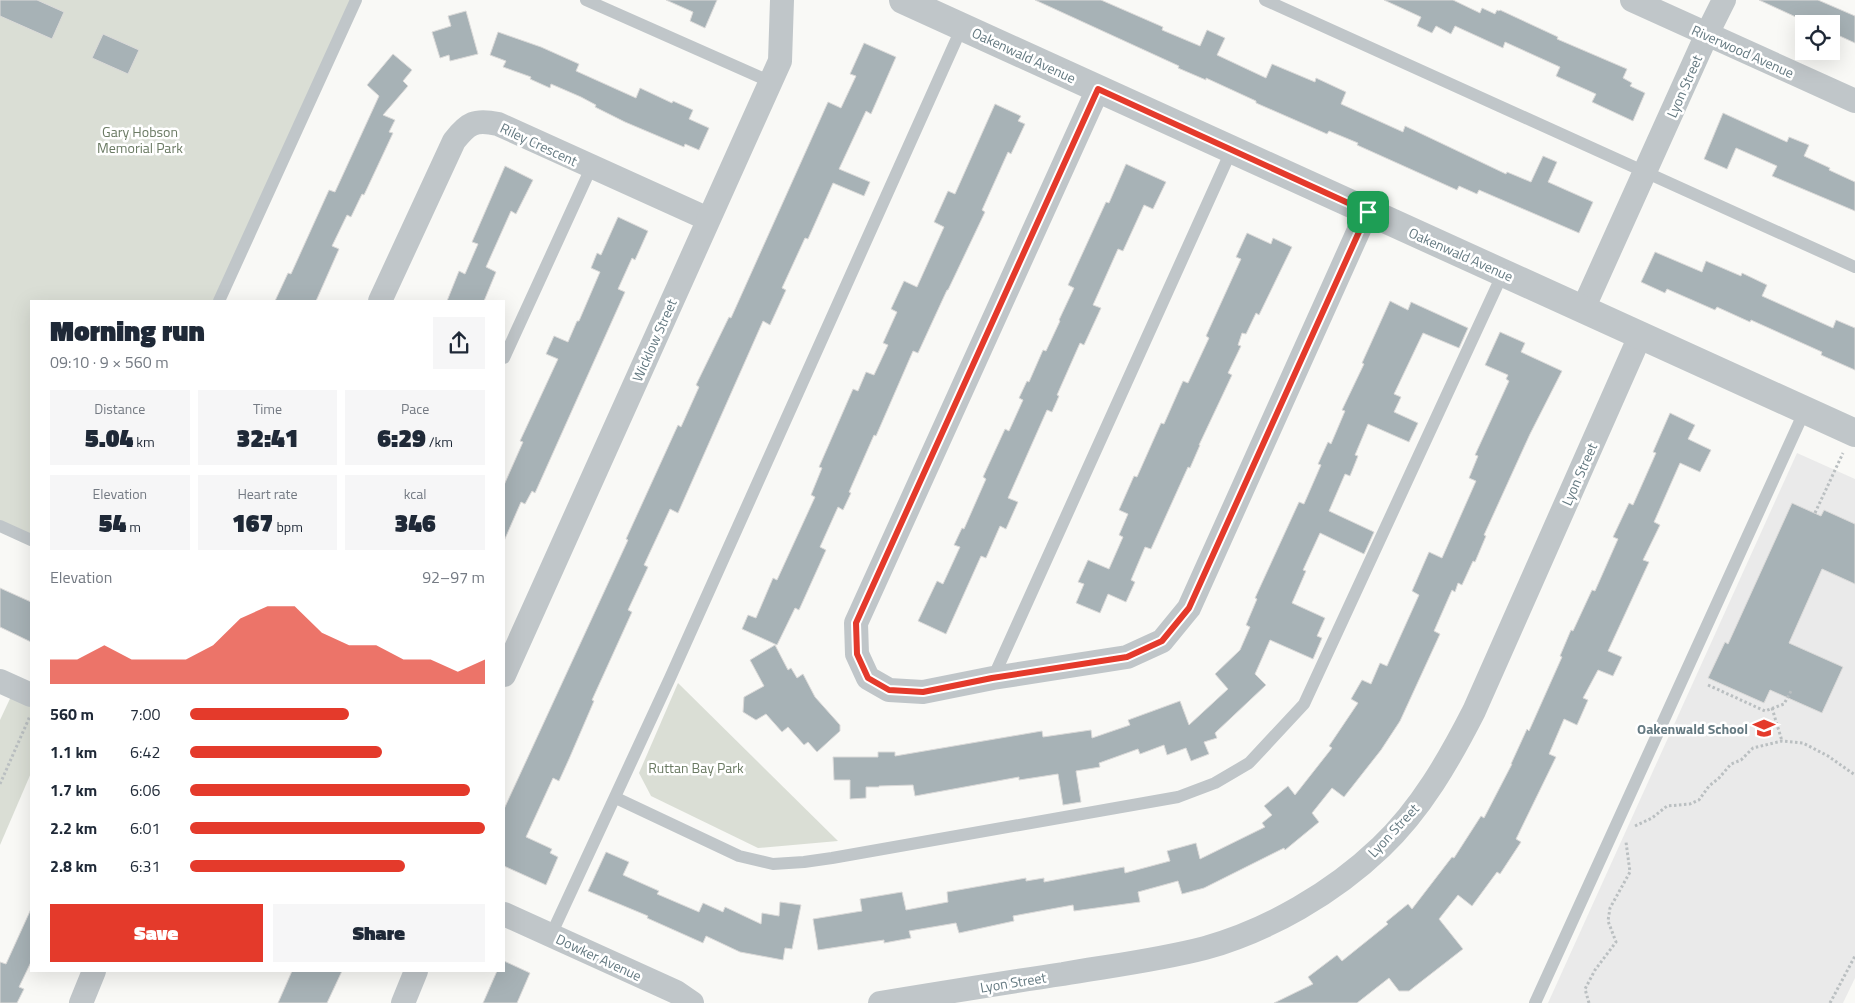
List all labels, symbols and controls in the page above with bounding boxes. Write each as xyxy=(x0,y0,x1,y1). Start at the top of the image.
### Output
map controls xyxy=(1795,15,1840,60)
button: locate xyxy=(1795,15,1840,60)
street label: Riverwood Avenue xyxy=(1689,19,1797,83)
street label: Oakenwald Avenue xyxy=(969,22,1079,88)
street label: Lyon Street xyxy=(1661,51,1707,121)
street label: Riley Crescent xyxy=(497,117,581,171)
park label: Gary Hobson Memorial Park xyxy=(97,121,183,158)
pin xyxy=(1347,191,1389,233)
icon: arrive xyxy=(1354,198,1382,226)
street label: Oakenwald Avenue xyxy=(1405,222,1517,286)
street label: Wicklow Street xyxy=(626,295,682,385)
text: Morning run xyxy=(50,309,205,352)
button: share xyxy=(433,317,485,369)
text: 09:10 · 9 × 560 m xyxy=(50,350,169,374)
text: Distance xyxy=(94,398,145,419)
text: Time xyxy=(253,398,282,419)
text: Pace xyxy=(401,398,429,419)
text: 5.04 xyxy=(85,419,133,457)
text: 32:41 xyxy=(236,419,299,457)
text: 6:29 xyxy=(377,419,426,457)
text: km xyxy=(133,431,155,452)
text: /km xyxy=(426,431,453,452)
street label: Lyon Street xyxy=(1556,439,1602,509)
text: Elevation xyxy=(93,483,147,504)
text: Heart rate xyxy=(237,483,298,504)
text: kcal xyxy=(404,483,427,504)
text: 54 xyxy=(99,504,126,542)
text: 167 xyxy=(232,504,273,542)
text: 346 xyxy=(395,504,436,542)
text: m xyxy=(126,516,141,537)
text: bpm xyxy=(273,516,303,537)
text: Elevation xyxy=(50,565,112,589)
text: 92–97 m xyxy=(422,565,485,589)
text: 560 m xyxy=(50,702,94,726)
text: 7:00 xyxy=(130,702,160,726)
school or university icon: Oakenwald School xyxy=(1751,715,1777,741)
place label: Oakenwald School xyxy=(1637,718,1748,739)
text: 1.1 km xyxy=(50,740,97,764)
text: 6:42 xyxy=(130,740,160,764)
park label: Ruttan Bay Park xyxy=(648,757,744,778)
text: 1.7 km xyxy=(50,778,97,802)
text: 6:06 xyxy=(130,778,160,802)
street label: Lyon Street xyxy=(1363,798,1424,862)
text: 2.2 km xyxy=(50,816,97,840)
text: 6:01 xyxy=(130,816,160,840)
text: 2.8 km xyxy=(50,854,97,878)
text: 6:31 xyxy=(130,854,160,878)
button: Save xyxy=(50,904,263,962)
button: Share xyxy=(273,904,485,962)
street label: Dowker Avenue xyxy=(553,928,645,986)
street label: Lyon Street xyxy=(978,966,1048,998)

